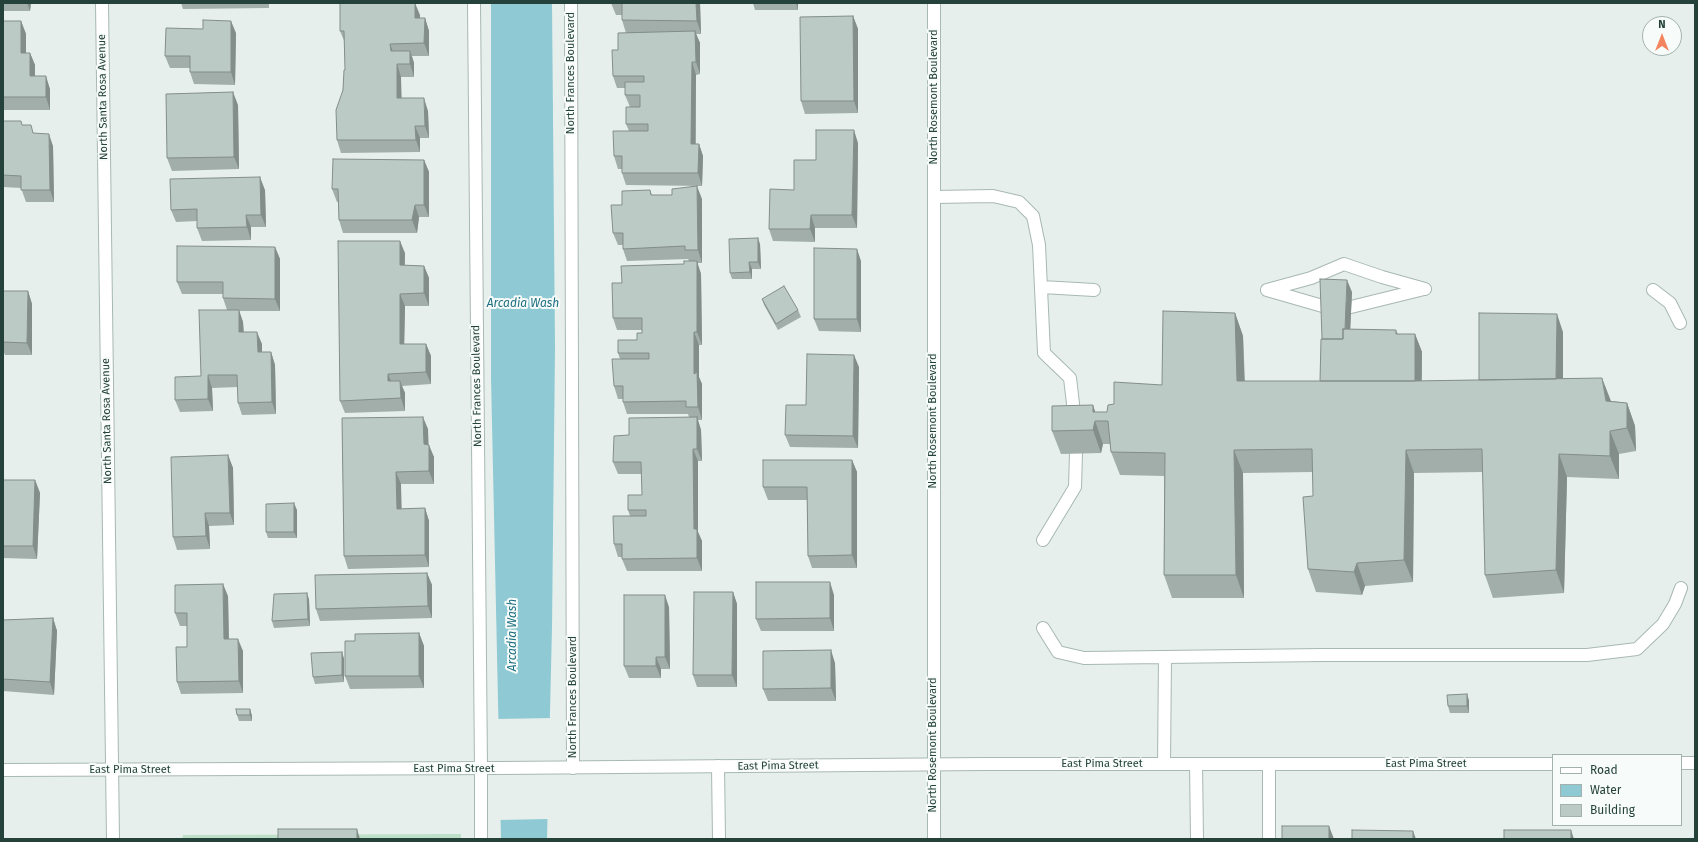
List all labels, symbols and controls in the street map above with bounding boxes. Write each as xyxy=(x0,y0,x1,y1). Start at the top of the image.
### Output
street label: North Frances Boulevard xyxy=(564,12,578,134)
north arrow xyxy=(1642,16,1682,56)
text: N xyxy=(1658,18,1666,31)
street label: North Rosemont Boulevard xyxy=(927,29,941,165)
street label: North Santa Rosa Avenue xyxy=(95,34,111,160)
water label: Arcadia Wash xyxy=(487,297,559,311)
street label: North Frances Boulevard xyxy=(469,325,485,447)
street label: North Rosemont Boulevard xyxy=(926,353,940,489)
street label: North Santa Rosa Avenue xyxy=(99,358,115,484)
water label: Arcadia Wash xyxy=(506,599,520,671)
street label: North Frances Boulevard xyxy=(566,636,580,758)
street label: North Rosemont Boulevard xyxy=(926,677,940,813)
legend xyxy=(1552,754,1682,826)
street label: East Pima Street xyxy=(1061,757,1143,771)
street label: East Pima Street xyxy=(1385,757,1467,771)
street label: East Pima Street xyxy=(737,759,819,773)
street label: East Pima Street xyxy=(413,762,495,776)
street label: East Pima Street xyxy=(89,763,171,777)
text: Road xyxy=(1590,763,1618,777)
text: Water xyxy=(1590,783,1621,797)
text: Building xyxy=(1590,803,1635,817)

